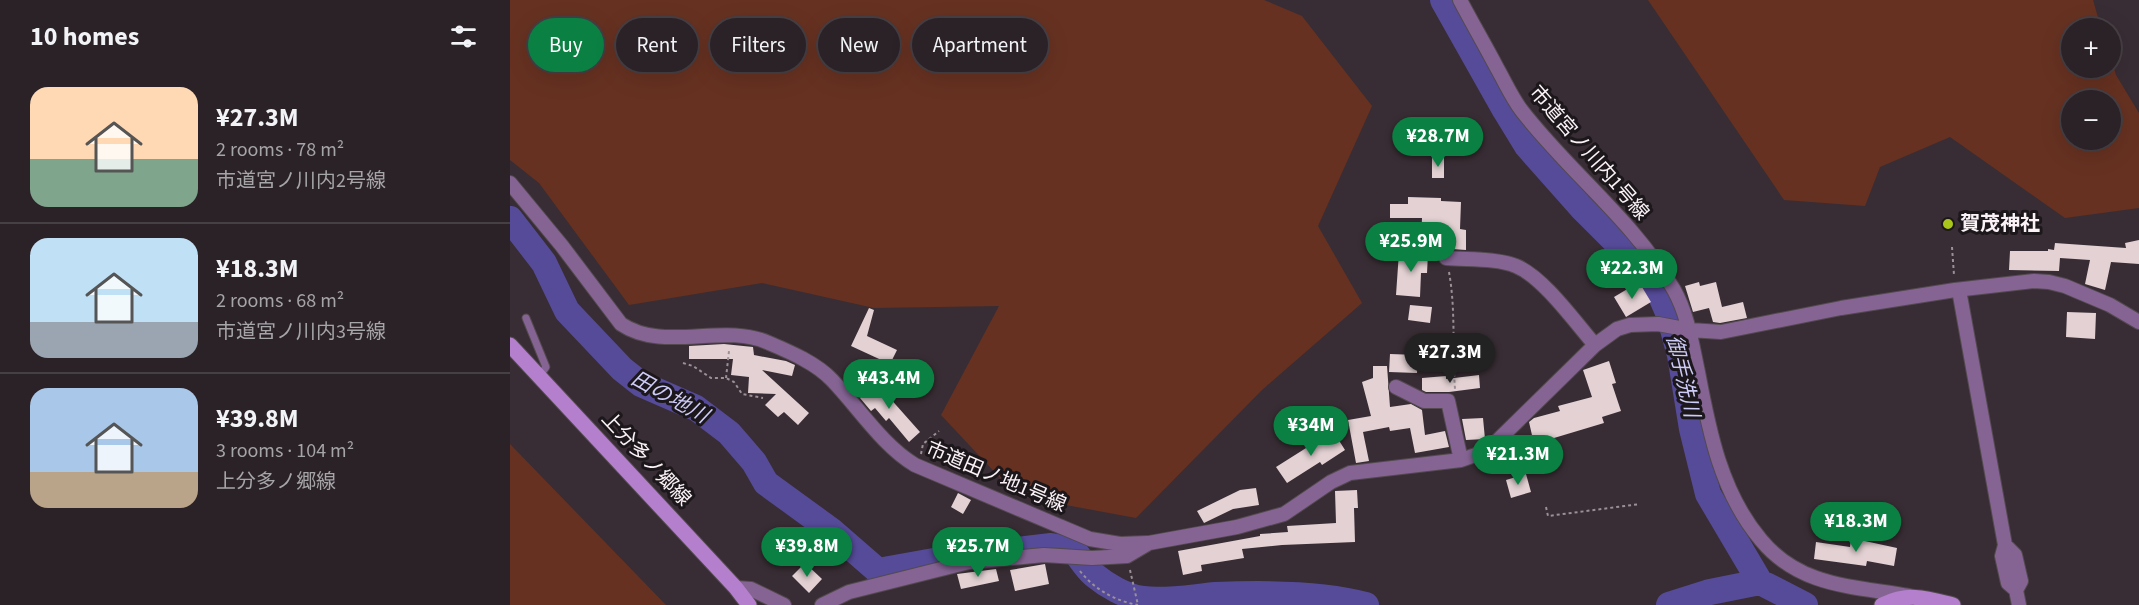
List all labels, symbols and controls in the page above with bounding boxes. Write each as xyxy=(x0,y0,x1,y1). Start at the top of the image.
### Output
text: 10 homes xyxy=(30,18,139,55)
chip: Buy xyxy=(528,18,604,72)
chip: Rent xyxy=(616,18,698,72)
chip: Filters xyxy=(710,18,806,72)
chip: New xyxy=(818,18,900,72)
chip: Apartment xyxy=(912,18,1048,72)
map controls xyxy=(2061,18,2121,150)
button: + xyxy=(2061,18,2121,78)
icon: filters xyxy=(447,20,480,53)
street label: 市道宮ノ川内1号線 xyxy=(1523,80,1655,226)
button: − xyxy=(2061,90,2121,150)
text: ¥27.3M xyxy=(216,99,299,136)
icon: home xyxy=(78,111,150,183)
pin: ¥28.7M xyxy=(1389,117,1487,168)
text: ¥28.7M xyxy=(1406,122,1470,150)
text: 2 rooms · 78 m² xyxy=(216,136,344,164)
text: 市道宮ノ川内2号線 xyxy=(216,167,386,195)
place label: 賀茂神社 xyxy=(1960,210,2040,238)
marker: 賀茂神社 xyxy=(1941,217,1955,231)
pin: ¥25.9M xyxy=(1362,222,1460,273)
text: ¥25.9M xyxy=(1379,227,1443,255)
pin: ¥22.3M xyxy=(1583,249,1681,300)
text: ¥18.3M xyxy=(216,250,299,287)
text: ¥22.3M xyxy=(1600,254,1664,282)
icon: home xyxy=(78,262,150,334)
text: 2 rooms · 68 m² xyxy=(216,287,344,315)
text: 市道宮ノ川内3号線 xyxy=(216,318,386,346)
water label: 御手洗川 xyxy=(1659,332,1708,422)
pin: ¥27.3M xyxy=(1401,333,1499,384)
text: ¥27.3M xyxy=(1418,338,1482,366)
pin: ¥43.4M xyxy=(840,359,938,410)
water label: 田の地川 xyxy=(626,364,716,431)
text: ¥43.4M xyxy=(857,364,921,392)
text: ¥39.8M xyxy=(216,400,299,437)
street label: 上分多ノ郷線 xyxy=(595,406,697,512)
pin: ¥34M xyxy=(1275,406,1347,457)
text: ¥34M xyxy=(1288,411,1334,439)
icon: home xyxy=(78,412,150,484)
street label: 市道田ノ地1号線 xyxy=(922,435,1070,519)
pin: ¥21.3M xyxy=(1469,435,1567,486)
text: 3 rooms · 104 m² xyxy=(216,437,354,465)
text: ¥21.3M xyxy=(1486,440,1550,468)
text: 上分多ノ郷線 xyxy=(216,468,336,496)
pin: ¥18.3M xyxy=(1807,502,1905,553)
text: ¥18.3M xyxy=(1824,507,1888,535)
pin: ¥39.8M xyxy=(758,527,856,578)
pin: ¥25.7M xyxy=(929,527,1027,578)
text: ¥39.8M xyxy=(775,532,839,560)
text: ¥25.7M xyxy=(946,532,1010,560)

